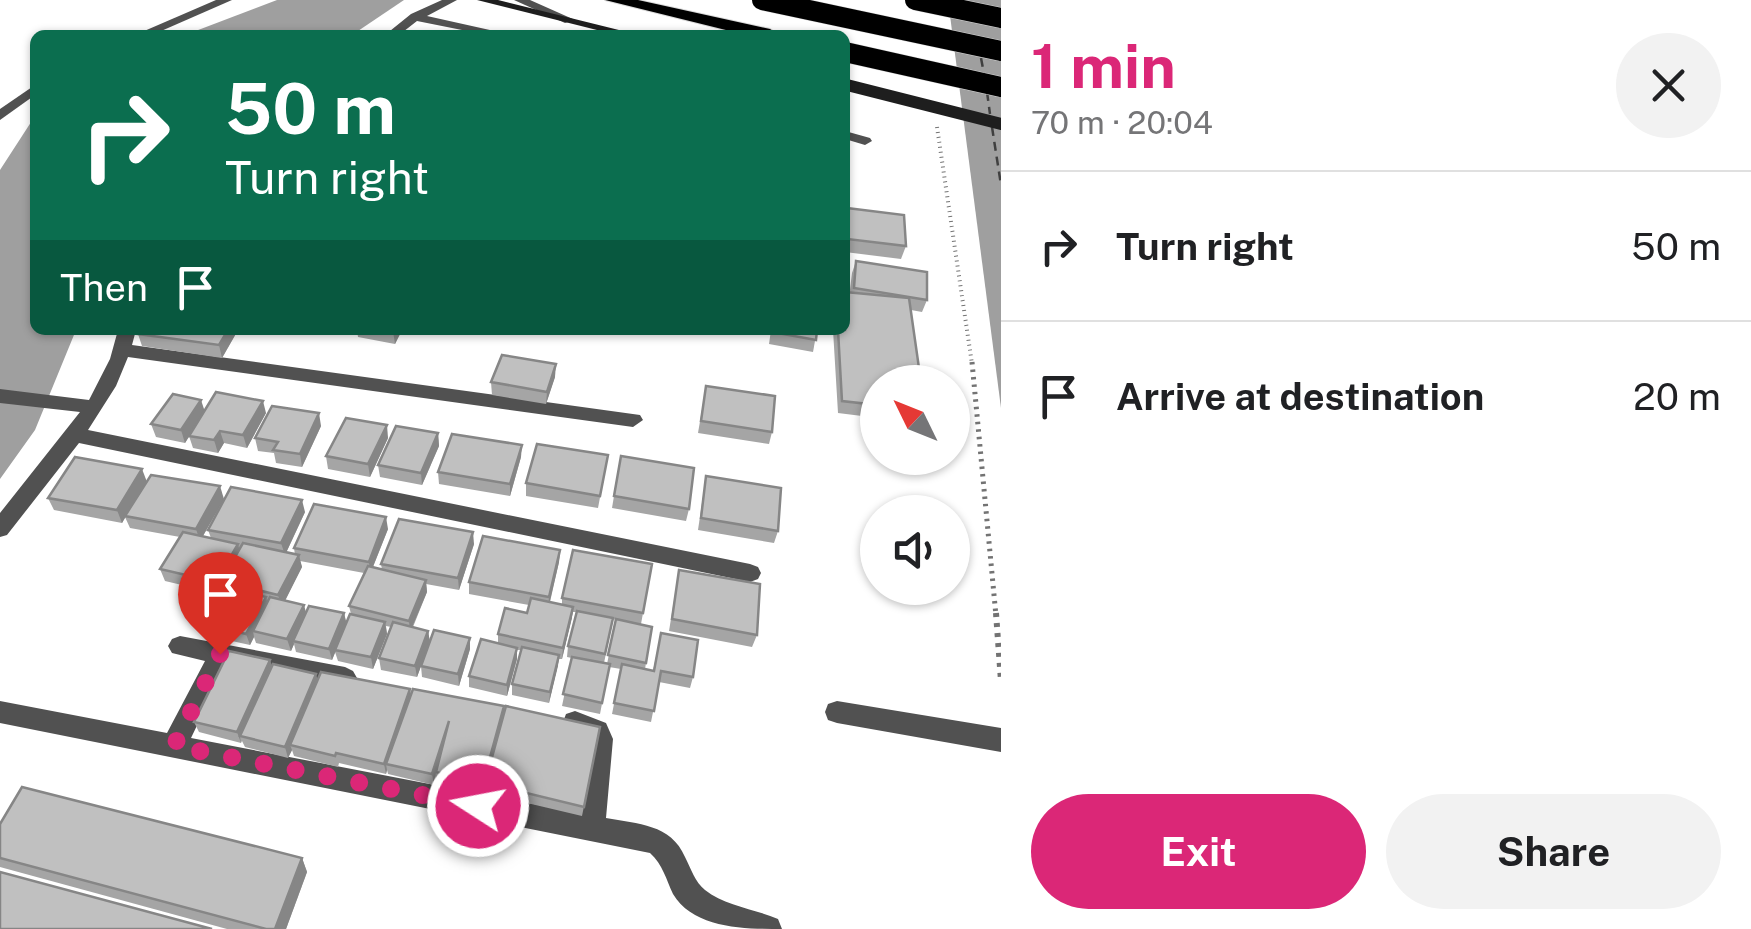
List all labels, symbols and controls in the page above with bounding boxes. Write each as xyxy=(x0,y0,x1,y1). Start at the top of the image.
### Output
text: 1 min xyxy=(1031,31,1176,102)
button: close xyxy=(1616,33,1721,138)
text: 50 m xyxy=(225,67,396,150)
icon: right xyxy=(60,70,190,200)
text: 70 m · 20:04 xyxy=(1031,104,1213,141)
text: Turn right xyxy=(225,151,429,204)
icon: right xyxy=(1031,219,1086,274)
text: Turn right xyxy=(1116,224,1294,269)
text: 50 m xyxy=(1631,224,1721,269)
icon: arrive xyxy=(168,260,223,315)
text: Then xyxy=(60,265,148,310)
north arrow xyxy=(860,365,970,475)
map controls xyxy=(860,365,970,605)
icon: arrive xyxy=(1031,369,1086,424)
text: Arrive at destination xyxy=(1116,374,1484,419)
text: 20 m xyxy=(1633,374,1721,419)
button: sound xyxy=(860,495,970,605)
pin xyxy=(178,552,263,655)
icon: arrive xyxy=(193,567,248,622)
position arrow xyxy=(426,754,530,858)
button: Exit xyxy=(1031,794,1366,909)
button: Share xyxy=(1386,794,1721,909)

